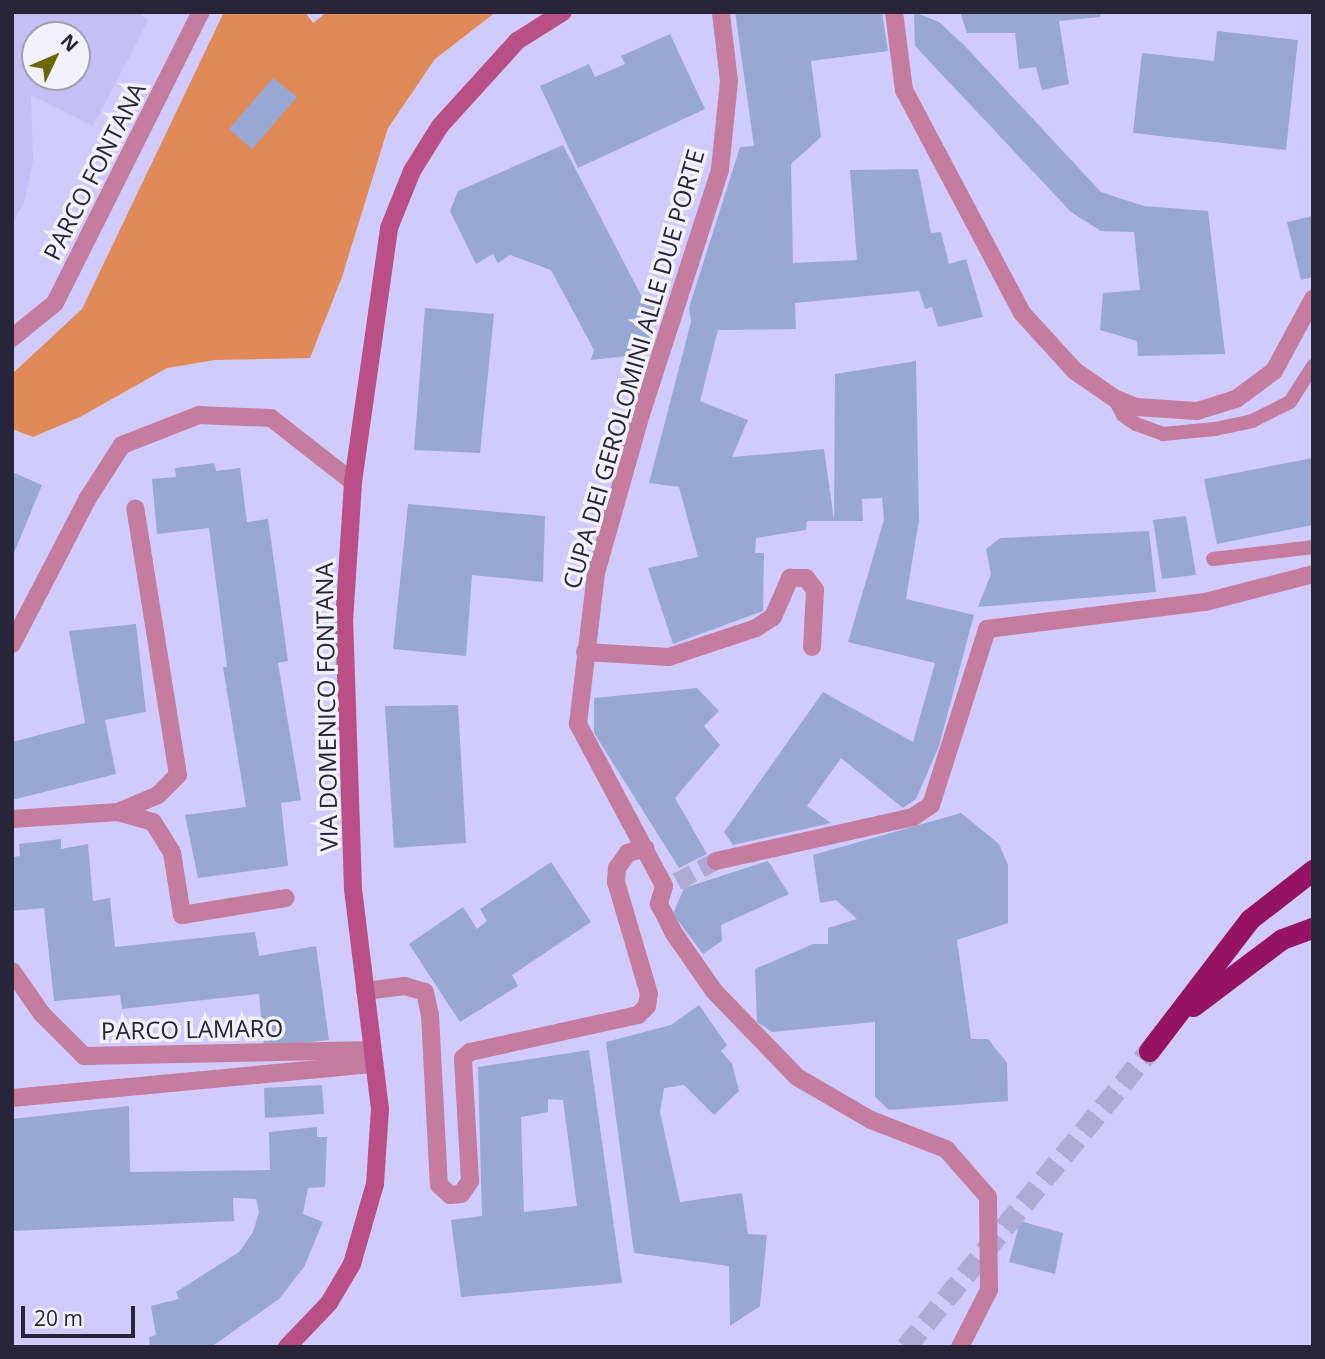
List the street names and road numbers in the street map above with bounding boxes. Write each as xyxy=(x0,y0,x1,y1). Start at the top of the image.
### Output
street label: PARCO FONTANA xyxy=(37,77,151,265)
street label: CUPA DEI GEROLOMINI ALLE DUE PORTE xyxy=(556,146,710,592)
street label: VIA DOMENICO FONTANA xyxy=(309,562,343,852)
street label: PARCO LAMARO xyxy=(101,1013,283,1045)

